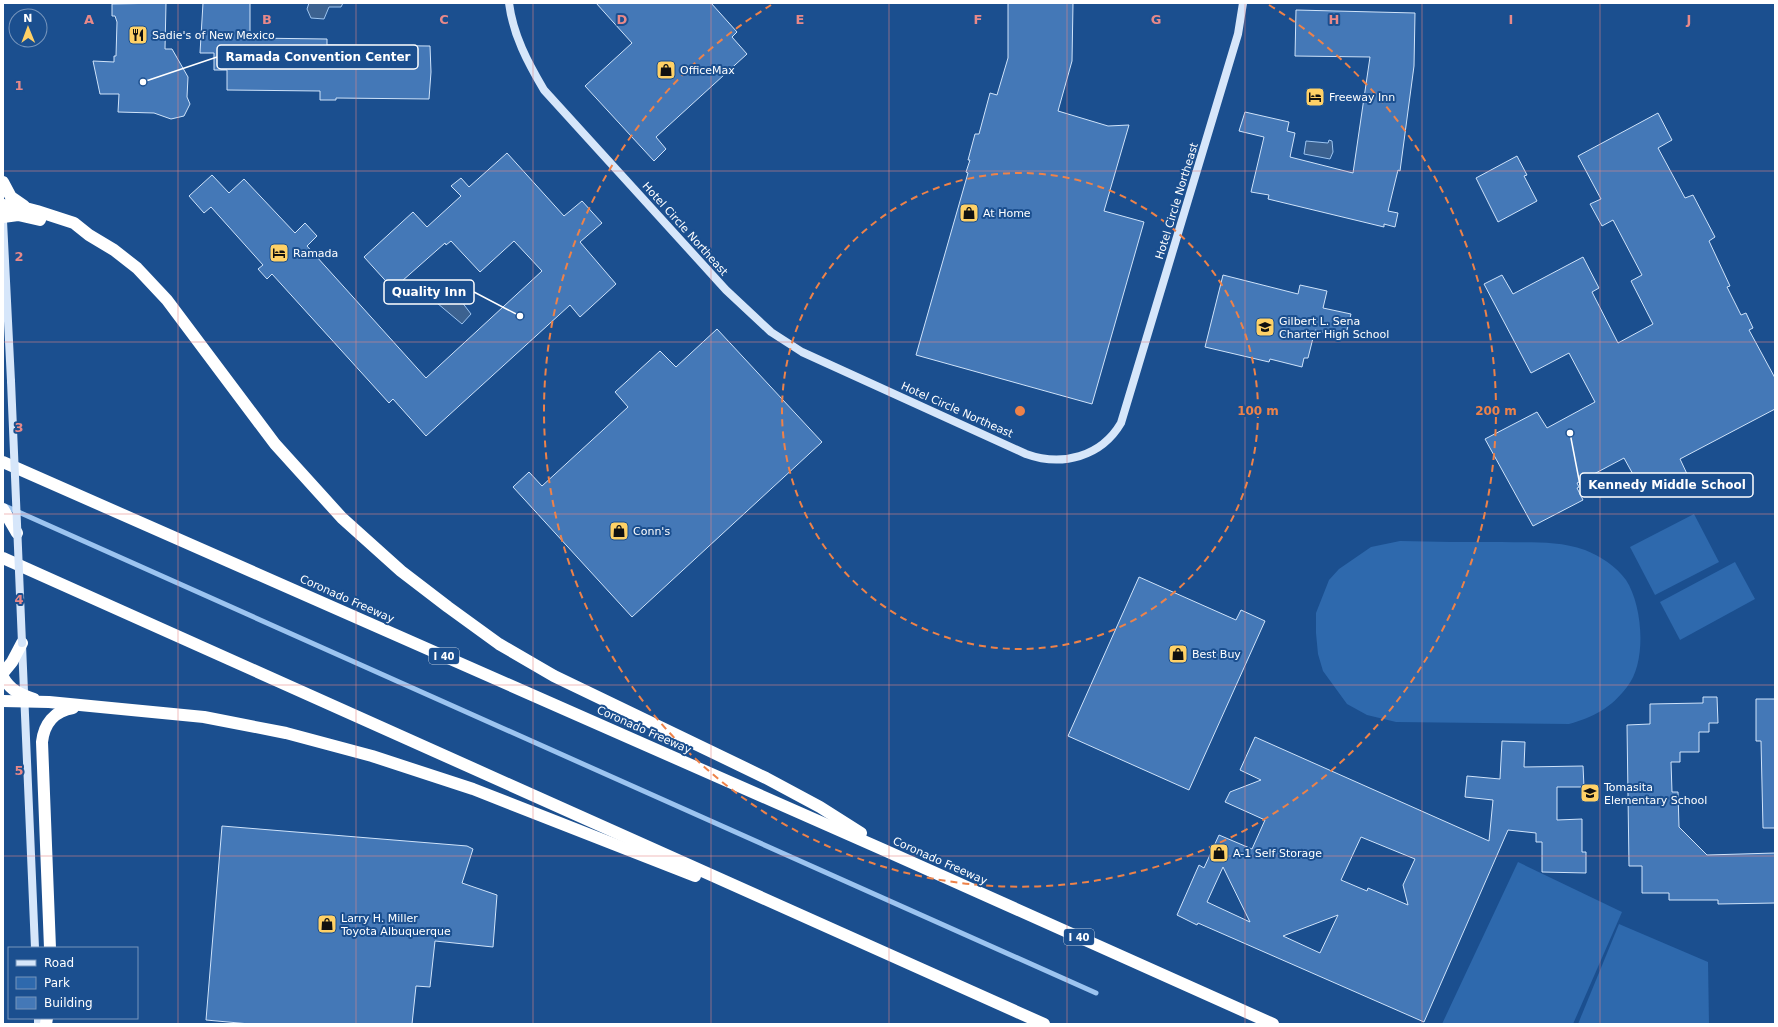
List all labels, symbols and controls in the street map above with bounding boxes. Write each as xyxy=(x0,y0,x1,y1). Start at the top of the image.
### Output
north arrow xyxy=(8,8,48,48)
text: N xyxy=(23,12,33,25)
text: A xyxy=(84,12,94,27)
text: B xyxy=(262,12,272,27)
text: C xyxy=(439,12,449,27)
text: D xyxy=(617,12,628,27)
text: E xyxy=(796,12,804,27)
text: F xyxy=(974,12,982,27)
text: G xyxy=(1151,12,1161,27)
text: H xyxy=(1329,12,1339,27)
text: I xyxy=(1509,12,1513,27)
text: J xyxy=(1686,12,1691,27)
restaurant icon: Sadie's of New Mexico xyxy=(127,24,149,46)
place label: Sadie's of New Mexico xyxy=(152,29,275,42)
callout: Ramada Convention Center xyxy=(217,45,418,69)
text: Ramada Convention Center xyxy=(226,50,411,64)
shop icon: OfficeMax xyxy=(655,59,677,81)
place label: OfficeMax xyxy=(680,64,735,77)
text: 1 xyxy=(14,78,24,93)
hotel icon: Freeway Inn xyxy=(1304,86,1326,108)
place label: Freeway Inn xyxy=(1329,91,1395,104)
street label: Hotel Circle Northeast xyxy=(1153,140,1201,261)
street label: Hotel Circle Northeast xyxy=(640,180,731,279)
shop icon: At Home xyxy=(958,202,980,224)
place label: At Home xyxy=(983,207,1031,220)
hotel icon: Ramada xyxy=(268,242,290,264)
place label: Ramada xyxy=(293,247,338,260)
text: 2 xyxy=(14,249,24,264)
callout: Quality Inn xyxy=(384,280,474,304)
text: Quality Inn xyxy=(392,285,466,299)
place label: Gilbert L. Sena Charter High School xyxy=(1279,315,1389,341)
school or university icon: Gilbert L. Sena Charter High School xyxy=(1254,316,1276,338)
street label: Hotel Circle Northeast xyxy=(899,379,1016,441)
centre of rings xyxy=(1013,404,1027,418)
text: 100 m xyxy=(1237,404,1279,418)
text: 200 m xyxy=(1475,404,1517,418)
text: 3 xyxy=(14,420,24,435)
callout: Kennedy Middle School xyxy=(1580,473,1753,497)
text: Kennedy Middle School xyxy=(1588,478,1746,492)
shop icon: Conn's xyxy=(608,520,630,542)
place label: Conn's xyxy=(633,525,670,538)
street label: Coronado Freeway xyxy=(298,572,397,626)
text: 4 xyxy=(14,592,24,607)
shop icon: Best Buy xyxy=(1167,643,1189,665)
road number: I 40 xyxy=(429,648,459,664)
place label: Best Buy xyxy=(1192,648,1241,661)
street label: Coronado Freeway xyxy=(595,703,694,757)
text: 5 xyxy=(14,763,24,778)
place label: Tomasita Elementary School xyxy=(1603,781,1707,807)
school or university icon: Tomasita Elementary School xyxy=(1579,782,1601,804)
street label: Coronado Freeway xyxy=(891,834,990,888)
shop icon: A-1 Self Storage xyxy=(1208,842,1230,864)
place label: A-1 Self Storage xyxy=(1233,847,1322,860)
place label: Larry H. Miller Toyota Albuquerque xyxy=(340,912,451,938)
shop icon: Larry H. Miller Toyota Albuquerque xyxy=(316,913,338,935)
road number: I 40 xyxy=(1064,929,1094,945)
legend xyxy=(8,947,138,1019)
text: Road xyxy=(44,956,74,970)
text: Park xyxy=(44,976,70,990)
text: Building xyxy=(44,996,93,1010)

